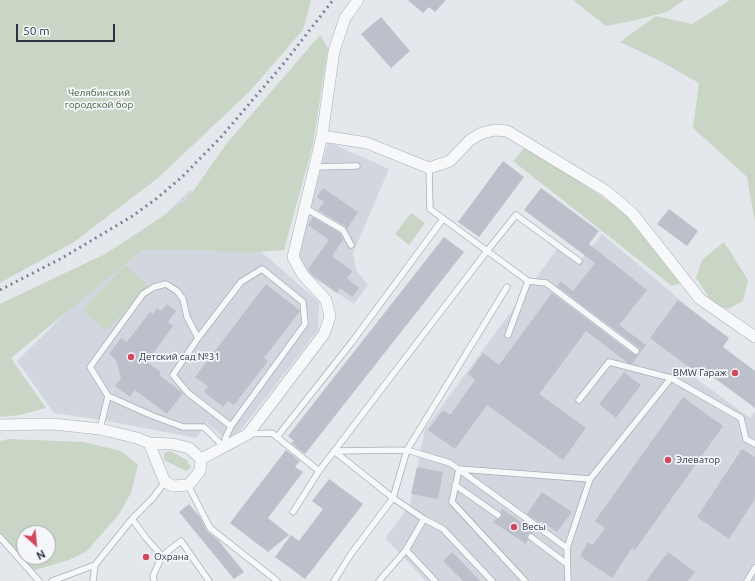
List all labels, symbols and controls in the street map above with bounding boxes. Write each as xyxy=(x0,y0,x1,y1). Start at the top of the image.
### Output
scale bar xyxy=(18,16,117,42)
text: 50 m xyxy=(23,24,50,37)
park label: Челябинский городской бор xyxy=(65,87,133,110)
place label: Детский сад №31 xyxy=(139,351,220,363)
marker: Детский сад №31 xyxy=(126,352,136,362)
place label: BMW Гараж xyxy=(673,367,727,379)
marker: BMW Гараж xyxy=(730,368,740,378)
place label: Элеватор xyxy=(676,454,720,466)
marker: Элеватор xyxy=(663,455,673,465)
place label: Весы xyxy=(522,521,546,533)
marker: Весы xyxy=(509,522,519,532)
north arrow xyxy=(16,525,56,565)
text: N xyxy=(35,548,47,562)
place label: Охрана xyxy=(154,551,189,563)
marker: Охрана xyxy=(141,552,151,562)

